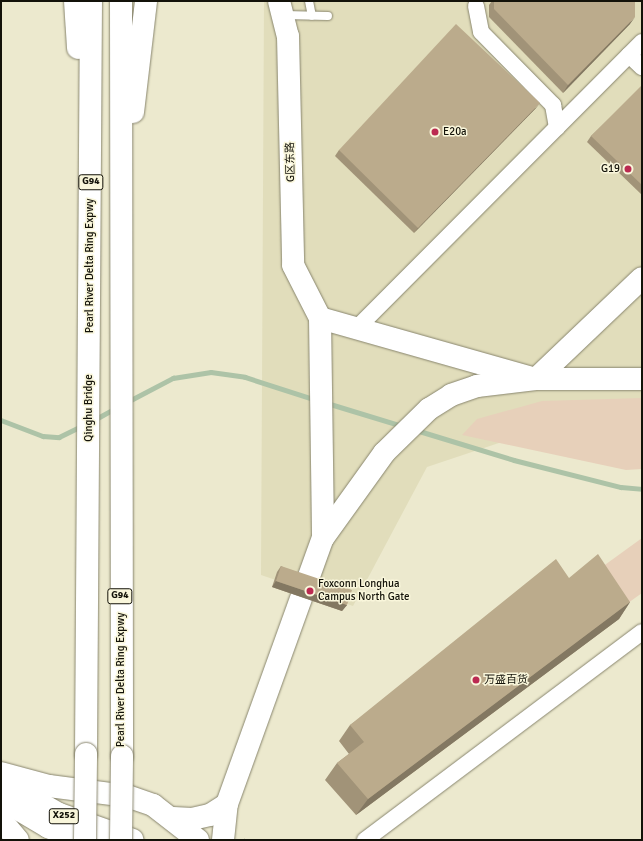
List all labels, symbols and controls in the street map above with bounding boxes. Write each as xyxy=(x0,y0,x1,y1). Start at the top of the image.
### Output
place label: E20a xyxy=(443,125,467,139)
marker: E20a xyxy=(430,127,440,137)
street label: G区东路 xyxy=(284,142,298,182)
place label: G19 xyxy=(601,162,620,176)
marker: G19 xyxy=(623,164,633,174)
road number: G94 xyxy=(78,174,104,190)
street label: Pearl River Delta Ring Expwy xyxy=(83,199,97,333)
street label: Qinghu Bridge xyxy=(82,374,96,442)
place label: Foxconn Longhua Campus North Gate xyxy=(318,578,410,604)
marker: Foxconn Longhua Campus North Gate xyxy=(305,586,315,596)
road number: G94 xyxy=(107,588,133,604)
street label: Pearl River Delta Ring Expwy xyxy=(114,613,128,747)
place label: 万盛百货 xyxy=(484,673,528,687)
marker: 万盛百货 xyxy=(471,675,481,685)
road number: X252 xyxy=(48,808,80,824)

